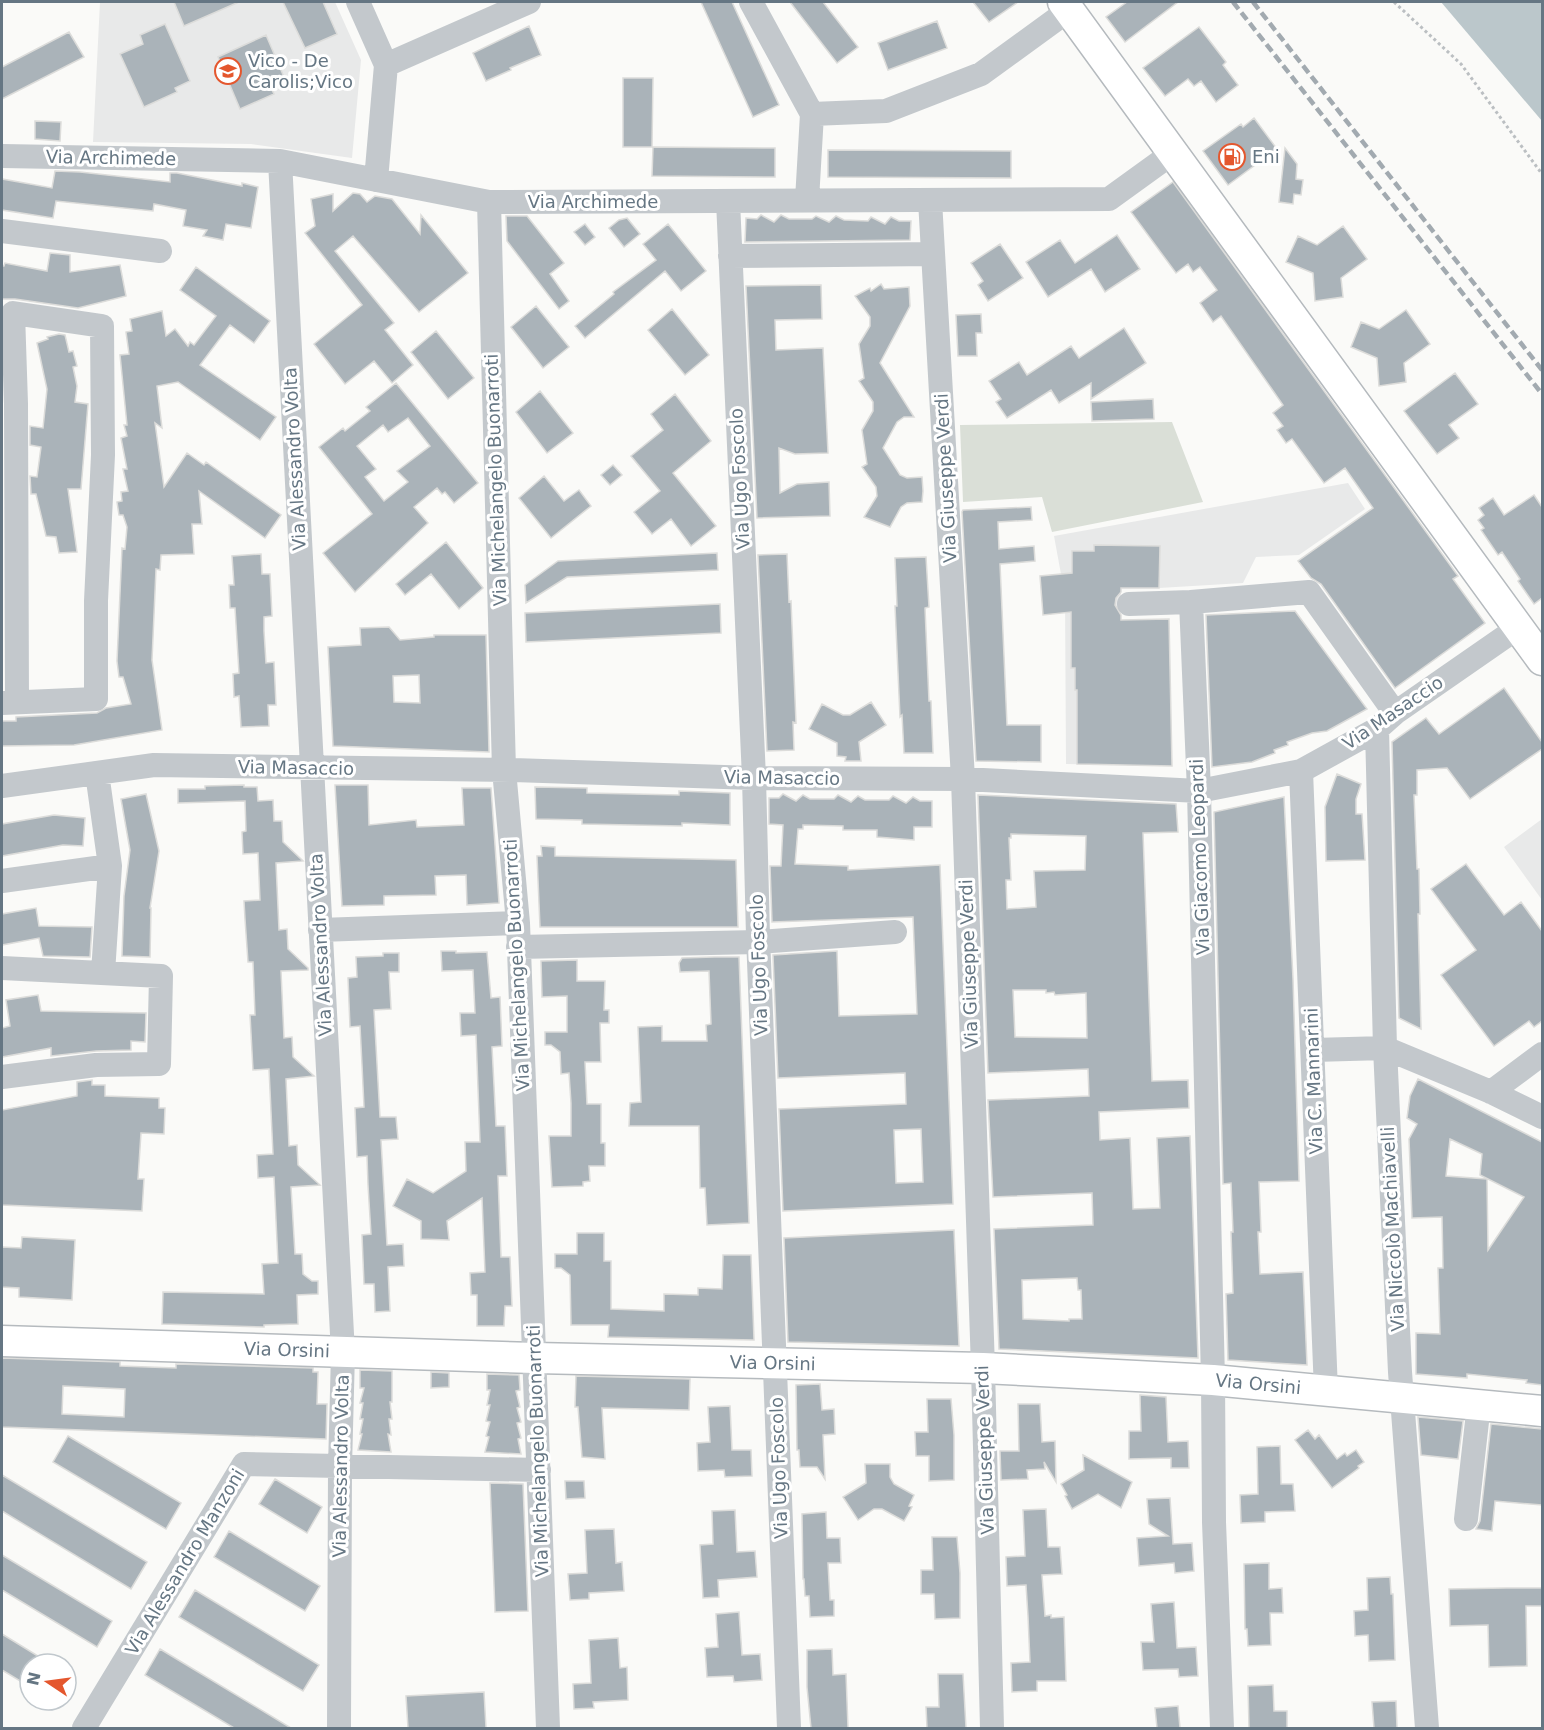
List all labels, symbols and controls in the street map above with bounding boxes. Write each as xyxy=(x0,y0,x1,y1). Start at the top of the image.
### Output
place label: Vico - De Carolis;Vico xyxy=(248,50,353,92)
school or university icon: Vico - De Carolis;Vico xyxy=(213,56,243,86)
fuel station icon: Eni xyxy=(1217,142,1247,172)
street label: Via Archimede xyxy=(46,146,176,169)
place label: Eni xyxy=(1252,146,1280,167)
street label: Via Archimede xyxy=(528,191,658,212)
street label: Via Michelangelo Buonarroti xyxy=(481,353,510,607)
street label: Via Alessandro Volta xyxy=(279,367,310,551)
street label: Via Giuseppe Verdi xyxy=(931,393,960,563)
street label: Via Ugo Foscolo xyxy=(725,408,754,550)
street label: Via Masaccio xyxy=(1339,671,1447,754)
street label: Via Masaccio xyxy=(238,756,354,779)
street label: Via Giacomo Leopardi xyxy=(1186,758,1213,956)
street label: Via Masaccio xyxy=(724,766,840,789)
street label: Via Michelangelo Buonarroti xyxy=(499,838,534,1092)
street label: Via Alessandro Volta xyxy=(305,853,336,1037)
street label: Via Giuseppe Verdi xyxy=(955,879,982,1049)
street label: Via Ugo Foscolo xyxy=(746,894,771,1036)
street label: Via C. Mannarini xyxy=(1300,1007,1327,1155)
street label: Via Niccolò Machiavelli xyxy=(1377,1126,1408,1332)
street label: Via Michelangelo Buonarroti xyxy=(523,1324,552,1578)
street label: Via Orsini xyxy=(243,1338,330,1361)
street label: Via Orsini xyxy=(729,1351,816,1374)
street label: Via Giuseppe Verdi xyxy=(971,1365,998,1535)
street label: Via Orsini xyxy=(1214,1369,1302,1398)
street label: Via Alessandro Volta xyxy=(328,1374,353,1558)
street label: Via Ugo Foscolo xyxy=(766,1397,791,1539)
street label: Via Alessandro Manzoni xyxy=(121,1465,248,1659)
north arrow xyxy=(18,1652,78,1712)
text: N xyxy=(23,1670,45,1687)

